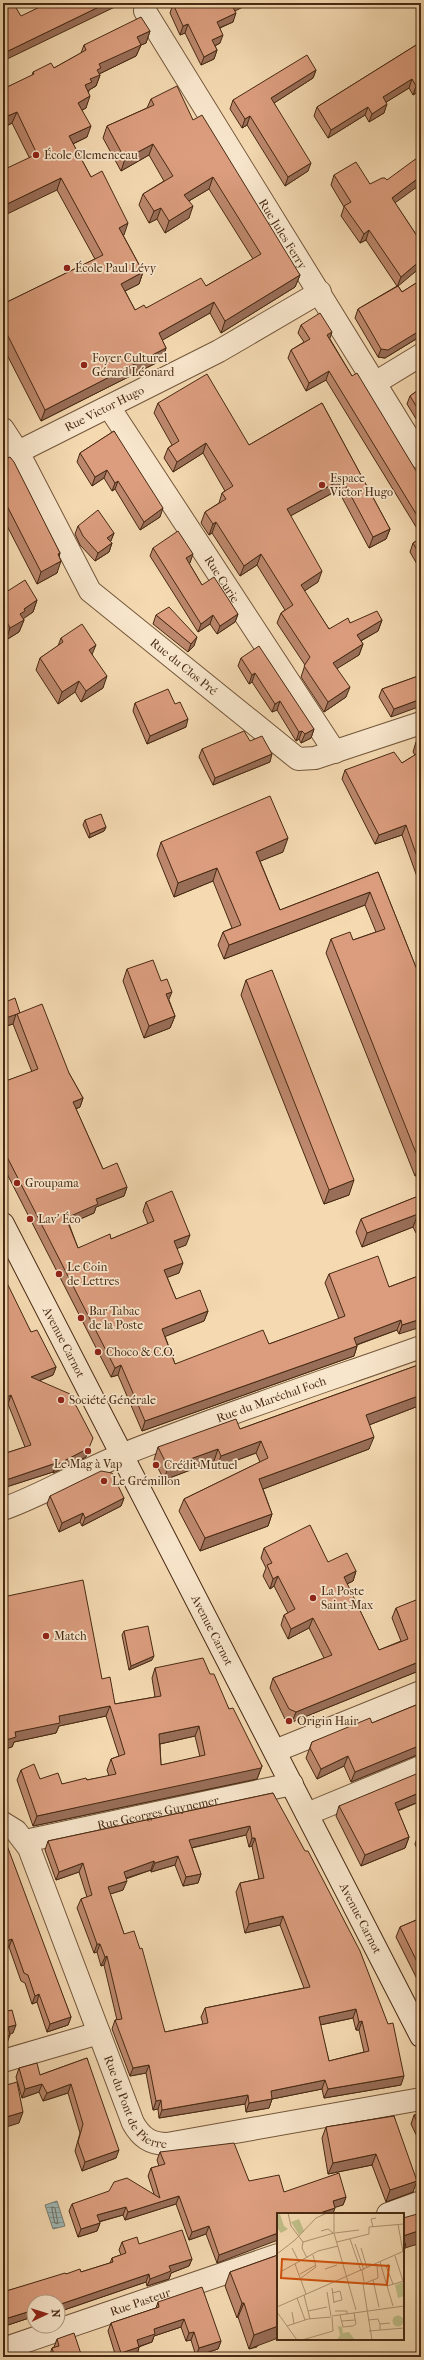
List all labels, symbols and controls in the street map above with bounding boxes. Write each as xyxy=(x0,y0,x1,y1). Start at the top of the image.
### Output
place label: École Clemenceau xyxy=(44,147,138,162)
marker: École Clemenceau xyxy=(31,150,41,160)
street label: Rue Jules Ferry xyxy=(256,196,310,272)
place label: École Paul Lévy xyxy=(75,260,157,275)
marker: École Paul Lévy xyxy=(62,263,72,273)
place label: Foyer Culturel Gérard Léonard xyxy=(92,351,175,379)
marker: Foyer Culturel Gérard Léonard xyxy=(79,360,89,370)
street label: Rue Victor Hugo xyxy=(62,383,146,434)
place label: Espace Victor Hugo xyxy=(329,471,393,499)
marker: Espace Victor Hugo xyxy=(317,480,327,490)
street label: Rue Curie xyxy=(201,553,242,605)
street label: Rue du Clos Pré xyxy=(147,635,220,698)
place label: Groupama xyxy=(25,1176,79,1190)
marker: Groupama xyxy=(12,1178,22,1188)
place label: Lav' Éco xyxy=(38,1211,81,1226)
marker: Lav' Éco xyxy=(25,1214,35,1224)
place label: Le Coin de Lettres xyxy=(67,1260,120,1288)
marker: Le Coin de Lettres xyxy=(54,1269,64,1279)
street label: Avenue Carnot xyxy=(39,1304,88,1380)
place label: Bar Tabac de la Poste xyxy=(89,1304,143,1332)
marker: Bar Tabac de la Poste xyxy=(76,1313,86,1323)
place label: Choco & C.O. xyxy=(106,1345,175,1359)
marker: Choco & C.O. xyxy=(93,1347,103,1357)
street label: Rue du Maréchal Foch xyxy=(215,1374,328,1425)
place label: Société Générale xyxy=(69,1393,156,1407)
marker: Société Générale xyxy=(56,1395,66,1405)
marker: Le Mag à Vap xyxy=(83,1446,93,1456)
place label: Le Mag à Vap xyxy=(54,1457,123,1471)
place label: Crédit Mutuel xyxy=(164,1458,238,1472)
marker: Crédit Mutuel xyxy=(151,1460,161,1470)
place label: Le Grémillon xyxy=(112,1474,180,1488)
marker: Le Grémillon xyxy=(99,1476,109,1486)
place label: La Poste Saint-Max xyxy=(321,1584,374,1612)
street label: Avenue Carnot xyxy=(188,1592,236,1669)
marker: La Poste Saint-Max xyxy=(308,1593,318,1603)
place label: Match xyxy=(54,1629,87,1643)
marker: Match xyxy=(41,1631,51,1641)
place label: Origin Hair xyxy=(297,1714,359,1728)
marker: Origin Hair xyxy=(284,1716,294,1726)
street label: Rue Georges Guynemer xyxy=(96,1793,221,1832)
street label: Avenue Carnot xyxy=(336,1880,385,1957)
street label: Rue du Pont de Pierre xyxy=(101,2053,167,2151)
inset map xyxy=(277,2213,404,2340)
street label: Rue Pasteur xyxy=(108,2285,173,2319)
north arrow xyxy=(26,2294,66,2334)
text: N xyxy=(49,2309,62,2319)

